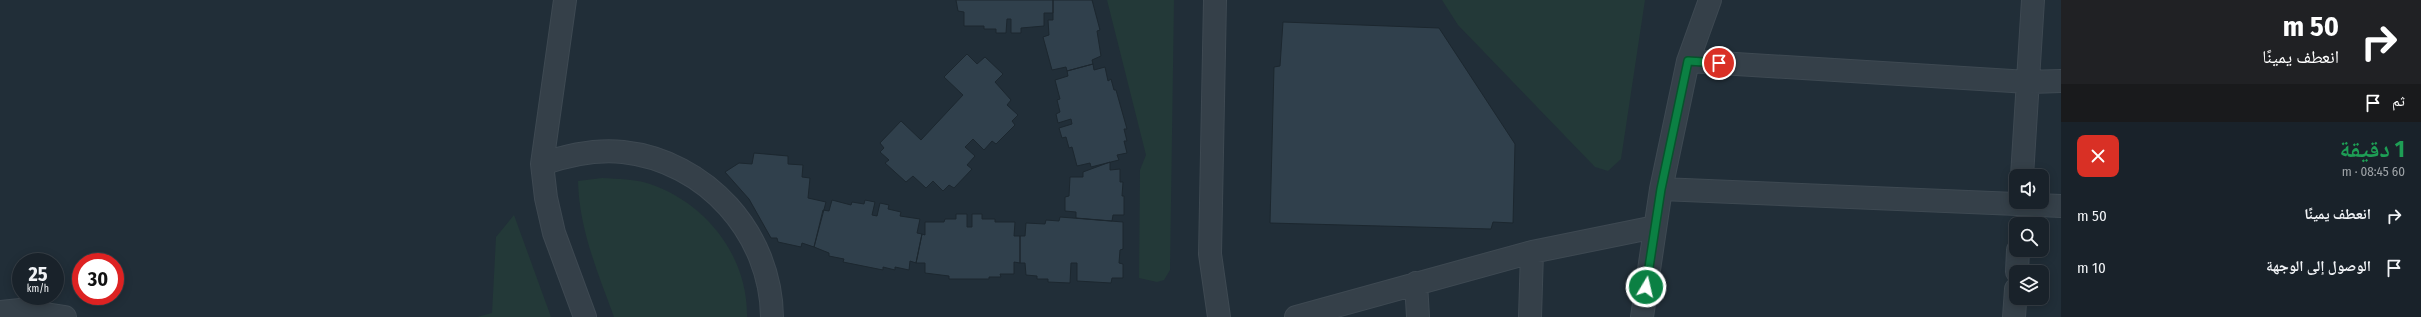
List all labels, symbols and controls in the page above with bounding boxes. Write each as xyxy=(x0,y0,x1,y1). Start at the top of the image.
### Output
text: 50 m xyxy=(2283,10,2339,43)
icon: right xyxy=(2353,16,2405,68)
pin xyxy=(1702,46,1736,80)
text: انعطف يمينًا xyxy=(2262,46,2339,68)
icon: arrive xyxy=(1708,52,1730,74)
icon: arrive xyxy=(2362,92,2384,114)
text: ثم xyxy=(2392,92,2405,110)
button: close xyxy=(2077,135,2119,177)
text: 1 دقيقة xyxy=(2339,135,2405,163)
text: 60 m · 08:45 xyxy=(2342,164,2405,179)
map controls xyxy=(2009,169,2049,305)
button: sound xyxy=(2009,169,2049,209)
text: انعطف يمينًا xyxy=(2304,205,2371,223)
icon: right xyxy=(2383,205,2405,227)
text: 50 m xyxy=(2077,207,2107,225)
button: search xyxy=(2009,217,2049,257)
speed limit sign: 30 xyxy=(72,253,124,305)
text: الوصول إلى الوجهة xyxy=(2266,257,2371,275)
icon: arrive xyxy=(2383,257,2405,279)
text: 10 m xyxy=(2077,259,2106,277)
text: 25 xyxy=(28,262,48,286)
button: layers xyxy=(2009,265,2049,305)
position arrow xyxy=(1625,266,1667,308)
text: km/h xyxy=(27,283,49,295)

